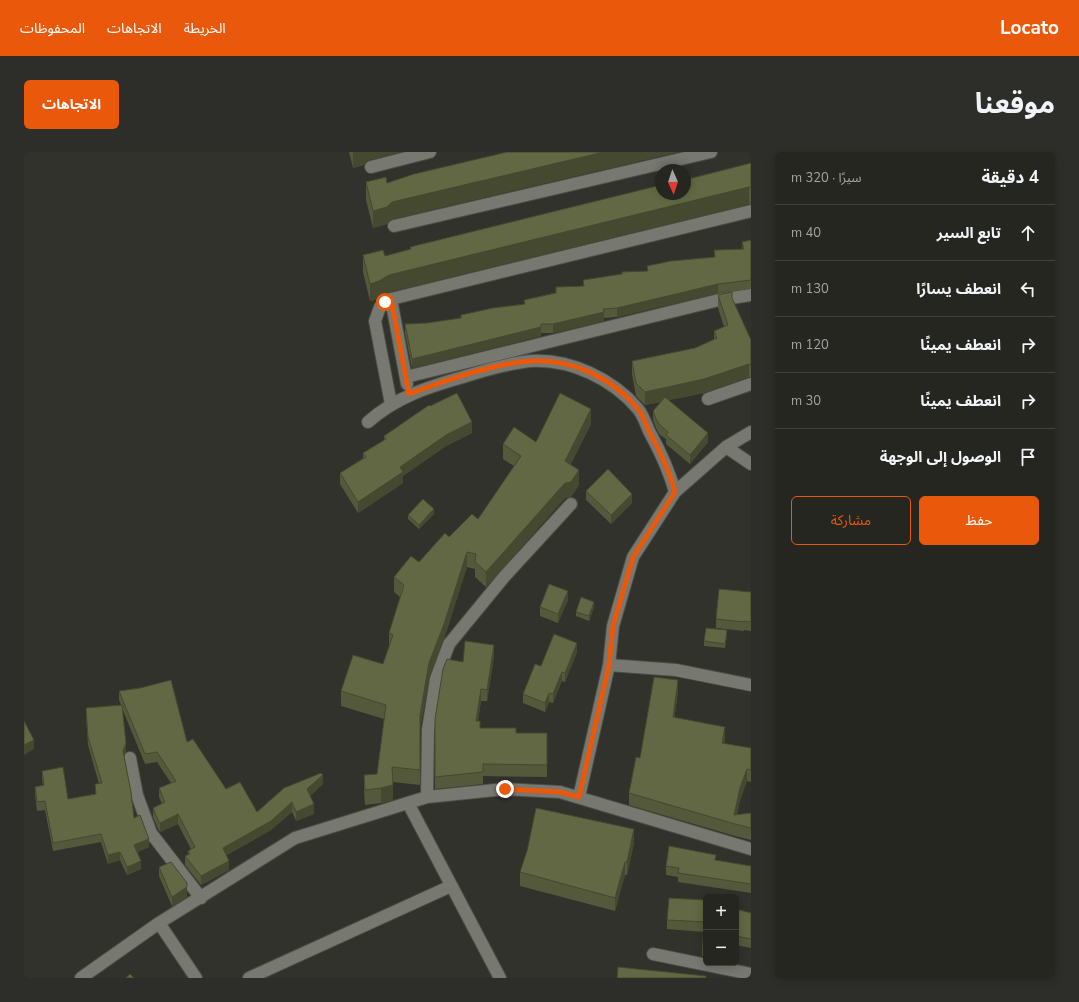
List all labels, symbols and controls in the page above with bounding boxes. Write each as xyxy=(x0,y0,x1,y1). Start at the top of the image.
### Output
text: Locato xyxy=(1000,15,1059,41)
text: المحفوظات xyxy=(20,19,85,38)
text: الاتجاهات xyxy=(107,19,162,38)
text: الخريطة xyxy=(184,19,226,38)
button: الاتجاهات xyxy=(24,80,119,129)
text: موقعنا xyxy=(975,85,1055,123)
north arrow xyxy=(655,164,691,200)
text: 4 دقيقة xyxy=(981,166,1039,189)
text: سيرًا · 320 m xyxy=(791,169,862,187)
icon: ahead xyxy=(1017,222,1039,244)
text: تابع السير xyxy=(937,223,1001,243)
text: 40 m xyxy=(791,224,821,242)
icon: left xyxy=(1017,278,1039,300)
text: انعطف يسارًا xyxy=(916,279,1001,299)
text: 130 m xyxy=(791,280,829,298)
route start xyxy=(376,293,394,311)
icon: right xyxy=(1017,334,1039,356)
text: انعطف يمينًا xyxy=(920,335,1001,355)
text: 120 m xyxy=(791,336,829,354)
icon: right xyxy=(1017,390,1039,412)
text: انعطف يمينًا xyxy=(920,391,1001,411)
text: 30 m xyxy=(791,392,821,410)
icon: arrive xyxy=(1017,446,1039,468)
text: الوصول إلى الوجهة xyxy=(880,447,1001,467)
button: مشاركة xyxy=(791,496,911,545)
button: حفظ xyxy=(919,496,1039,545)
route end xyxy=(496,780,514,798)
map controls xyxy=(703,894,739,966)
button: + xyxy=(703,894,739,930)
button: − xyxy=(703,930,739,966)

